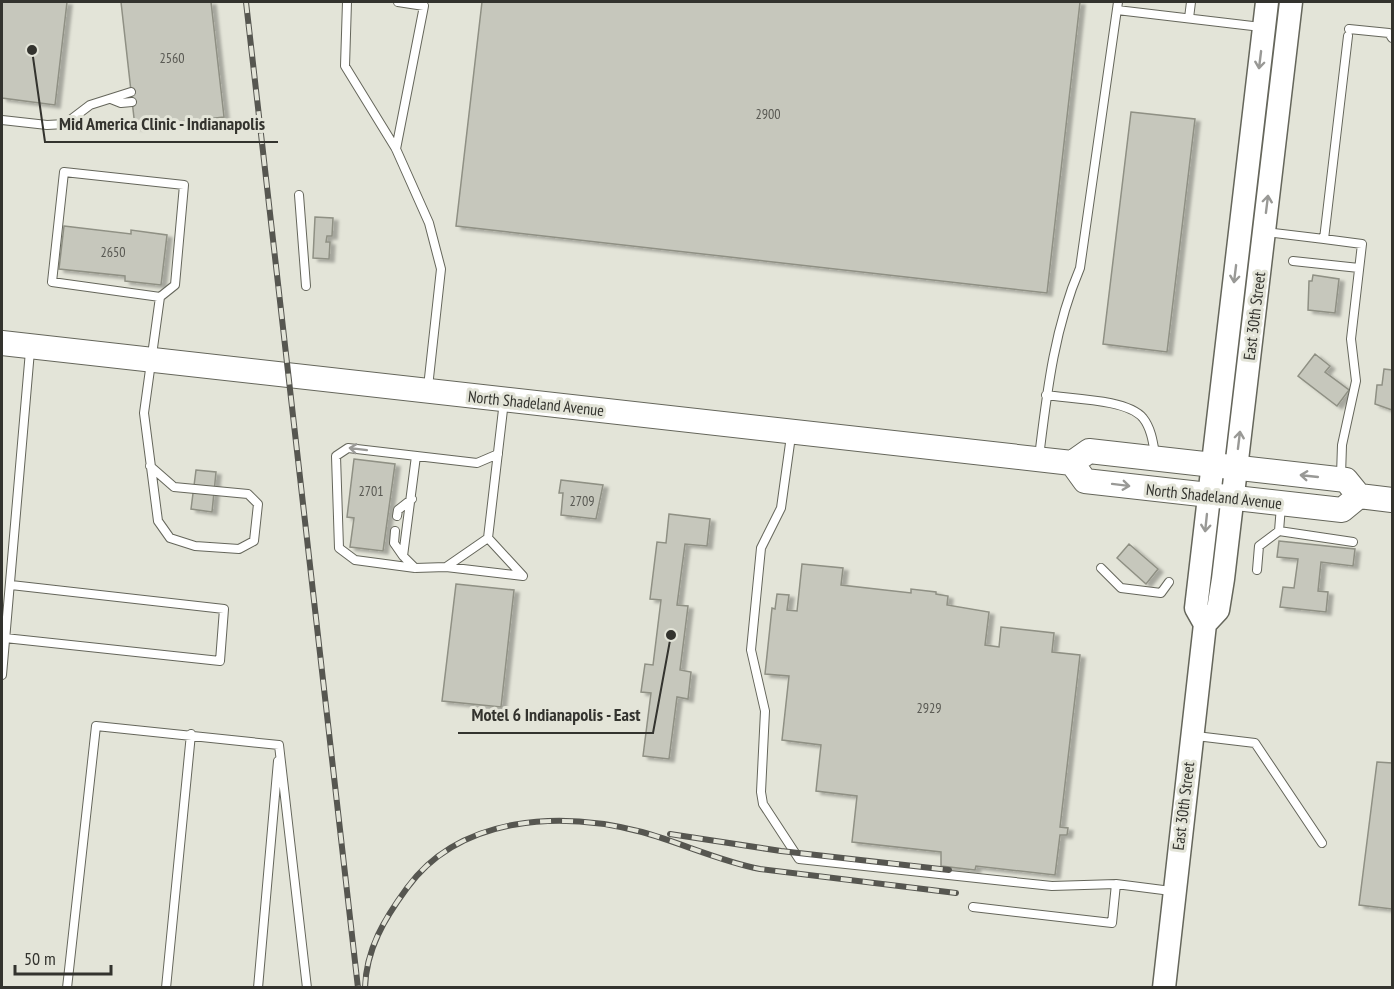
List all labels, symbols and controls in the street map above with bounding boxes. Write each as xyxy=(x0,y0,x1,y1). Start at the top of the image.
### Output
house number: 2560 xyxy=(159,49,185,67)
one-way arrow xyxy=(1255,49,1266,69)
house number: 2900 xyxy=(755,105,781,123)
callout: Mid America Clinic - Indianapolis xyxy=(45,106,278,142)
text: Mid America Clinic - Indianapolis xyxy=(59,112,265,135)
one-way arrow xyxy=(1261,195,1272,215)
house number: 2650 xyxy=(100,243,126,261)
one-way arrow xyxy=(1229,264,1240,284)
street label: East 30th Street xyxy=(1239,270,1269,361)
street label: North Shadeland Avenue xyxy=(467,386,605,420)
one-way arrow xyxy=(1234,430,1245,450)
one-way arrow xyxy=(349,444,369,455)
one-way arrow xyxy=(1300,470,1319,481)
street label: North Shadeland Avenue xyxy=(1145,479,1283,513)
one-way arrow xyxy=(1111,480,1131,491)
house number: 2701 xyxy=(358,482,384,500)
house number: 2709 xyxy=(569,492,595,510)
one-way arrow xyxy=(1200,512,1211,532)
callout: Motel 6 Indianapolis - East xyxy=(458,697,653,733)
house number: 2929 xyxy=(916,699,942,717)
text: Motel 6 Indianapolis - East xyxy=(472,703,641,726)
street label: East 30th Street xyxy=(1168,760,1198,851)
scale bar xyxy=(15,938,111,976)
text: 50 m xyxy=(24,947,56,970)

